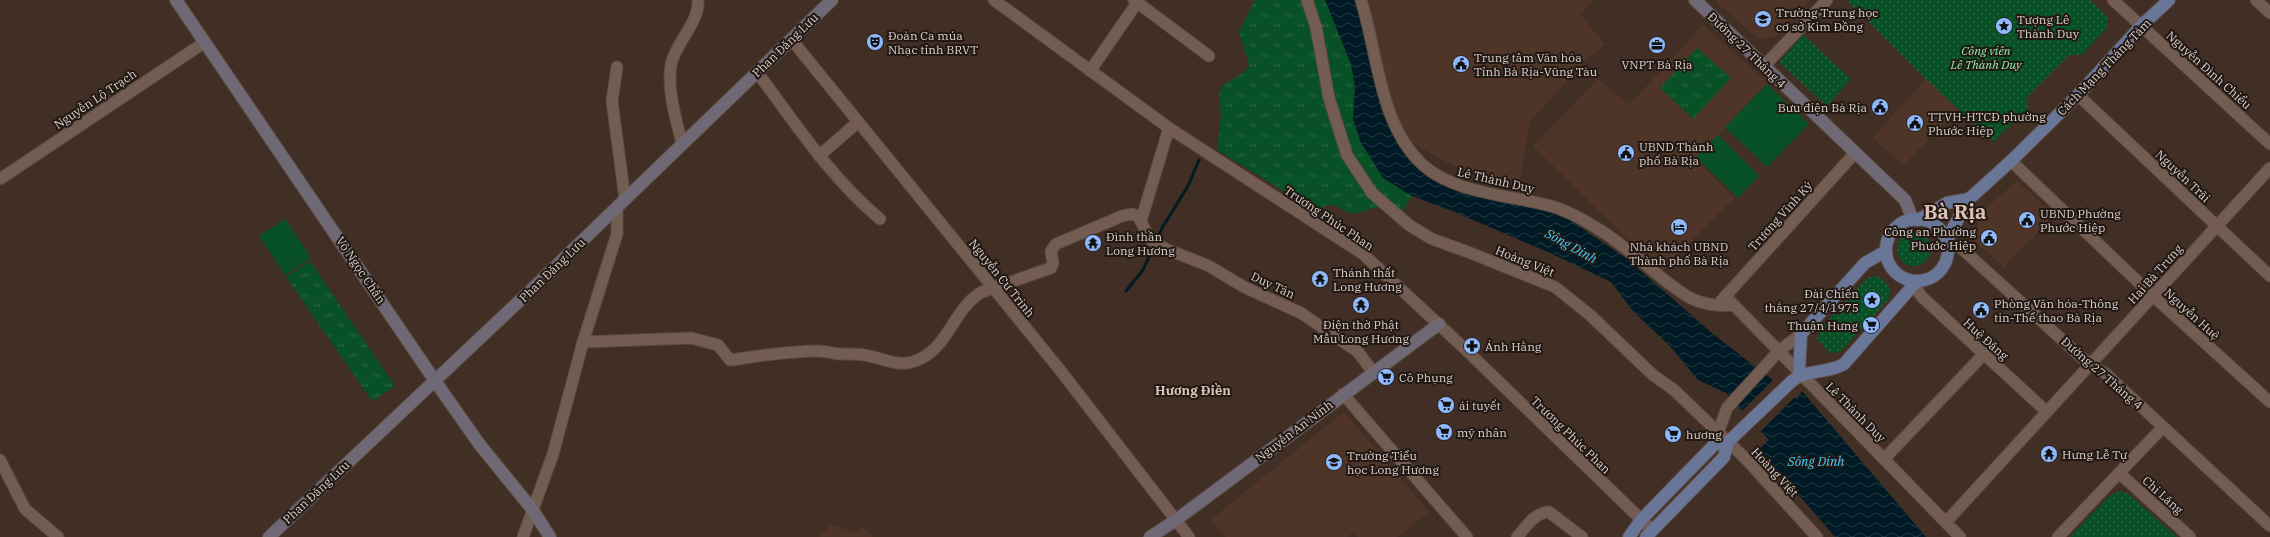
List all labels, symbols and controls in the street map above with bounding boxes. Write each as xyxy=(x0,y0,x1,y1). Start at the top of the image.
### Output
place label: Trường Trung học cơ sở Kim Đồng xyxy=(1776,5,1879,34)
street label: Phan Đăng Lưu xyxy=(749,9,821,80)
street label: Đường 27 Tháng 4 xyxy=(1705,9,1789,91)
school or university icon: Trường Trung học cơ sở Kim Đồng xyxy=(1753,9,1773,29)
place label: Tượng Lê Thành Duy xyxy=(2017,12,2080,41)
street label: Cách Mạng Tháng Tám xyxy=(2054,15,2155,119)
place icon: Tượng Lê Thành Duy xyxy=(1994,16,2014,36)
place label: Đoàn Ca múa Nhạc tỉnh BRVT xyxy=(888,28,978,57)
street label: Nguyễn Đình Chiểu xyxy=(2163,28,2255,113)
theatre icon: Đoàn Ca múa Nhạc tỉnh BRVT xyxy=(865,32,885,52)
office icon: VNPT Bà Rịa xyxy=(1647,35,1667,55)
park label: Công viên Lê Thành Duy xyxy=(1950,43,2023,72)
place label: Trung tâm Văn hóa Tỉnh Bà Rịa-Vũng Tàu xyxy=(1474,50,1598,79)
public building icon: Trung tâm Văn hóa Tỉnh Bà Rịa-Vũng Tàu xyxy=(1451,54,1471,74)
place label: VNPT Bà Rịa xyxy=(1621,57,1693,72)
street label: Nguyễn Lộ Trạch xyxy=(51,66,139,132)
public building icon: Bưu điện Bà Rịa xyxy=(1870,97,1890,117)
place label: Bưu điện Bà Rịa xyxy=(1778,100,1867,115)
place label: TTVH-HTCĐ phường Phước Hiệp xyxy=(1928,109,2046,138)
public building icon: TTVH-HTCĐ phường Phước Hiệp xyxy=(1905,113,1925,133)
place label: UBND Thành phố Bà Rịa xyxy=(1639,139,1714,168)
public building icon: UBND Thành phố Bà Rịa xyxy=(1616,143,1636,163)
street label: Nguyễn Trãi xyxy=(2152,147,2214,205)
street label: Lê Thành Duy xyxy=(1456,164,1536,196)
street label: Trương Vĩnh Ký xyxy=(1745,178,1816,254)
street label: Trương Phúc Phan xyxy=(1281,182,1377,254)
district label: Bà Rịa xyxy=(1924,198,1986,225)
place label: UBND Phường Phước Hiệp xyxy=(2040,206,2121,235)
public building icon: UBND Phường Phước Hiệp xyxy=(2017,210,2037,230)
hotel icon: Nhà khách UBND Thành phố Bà Rịa xyxy=(1669,217,1689,237)
water label: Sông Dinh xyxy=(1541,224,1600,267)
place label: Công an Phường Phước Hiệp xyxy=(1884,224,1976,253)
public building icon: Công an Phường Phước Hiệp xyxy=(1979,228,1999,248)
place label: Đình thần Long Hương xyxy=(1106,229,1175,258)
temple icon: Đình thần Long Hương xyxy=(1083,233,1103,253)
street label: Võ Ngọc Chấn xyxy=(333,234,389,307)
street label: Phan Đăng Lưu xyxy=(516,234,588,305)
street label: Nguyễn Cư Trinh xyxy=(966,236,1038,320)
place label: Nhà khách UBND Thành phố Bà Rịa xyxy=(1629,239,1729,268)
street label: Hai Bà Trưng xyxy=(2124,241,2186,307)
street label: Hoàng Việt xyxy=(1493,242,1557,280)
place label: Thánh thất Long Hương xyxy=(1333,265,1402,294)
street label: Duy Tân xyxy=(1249,268,1298,302)
temple icon: Thánh thất Long Hương xyxy=(1310,269,1330,289)
street label: Nguyễn Huệ xyxy=(2161,285,2223,343)
place label: Đài Chiến thắng 27/4/1975 xyxy=(1765,286,1859,315)
place icon: Đài Chiến thắng 27/4/1975 xyxy=(1862,290,1882,310)
temple icon: Điện thờ Phật Mẫu Long Hương xyxy=(1351,295,1371,315)
place label: Phòng Văn hóa-Thông tin-Thể thao Bà Rịa xyxy=(1994,296,2119,325)
public building icon: Phòng Văn hóa-Thông tin-Thể thao Bà Rịa xyxy=(1971,300,1991,320)
supermarket icon: Thuận Hưng xyxy=(1861,315,1881,335)
street label: Huệ Đăng xyxy=(1960,315,2012,363)
place label: Điện thờ Phật Mẫu Long Hương xyxy=(1313,317,1409,346)
place label: Thuận Hưng xyxy=(1787,318,1858,333)
street label: Đường 27 Tháng 4 xyxy=(2058,334,2146,412)
pharmacy icon: Ánh Hằng xyxy=(1462,336,1482,356)
place label: Ánh Hằng xyxy=(1485,339,1542,354)
supermarket icon: Cô Phụng xyxy=(1376,367,1396,387)
place label: Cô Phụng xyxy=(1399,370,1453,385)
street label: Lê Thành Duy xyxy=(1823,379,1889,445)
district label: Hương Điền xyxy=(1155,382,1231,399)
street label: Trương Phúc Phan xyxy=(1528,393,1614,477)
supermarket icon: ái tuyết xyxy=(1436,395,1456,415)
street label: Nguyễn An Ninh xyxy=(1252,397,1336,465)
place label: ái tuyết xyxy=(1459,398,1501,413)
supermarket icon: mỹ nhân xyxy=(1434,422,1454,442)
supermarket icon: hương xyxy=(1663,424,1683,444)
place label: mỹ nhân xyxy=(1457,425,1507,440)
place label: hương xyxy=(1686,427,1722,442)
street label: Hoàng Việt xyxy=(1748,444,1802,500)
temple icon: Hưng Lễ Tự xyxy=(2039,444,2059,464)
place label: Hưng Lễ Tự xyxy=(2062,447,2128,462)
place label: Trường Tiểu học Long Hương xyxy=(1347,448,1440,477)
school or university icon: Trường Tiểu học Long Hương xyxy=(1324,452,1344,472)
water label: Sông Dinh xyxy=(1787,453,1844,470)
street label: Phan Đăng Lưu xyxy=(279,457,353,527)
street label: Chi Lăng xyxy=(2140,473,2187,518)

